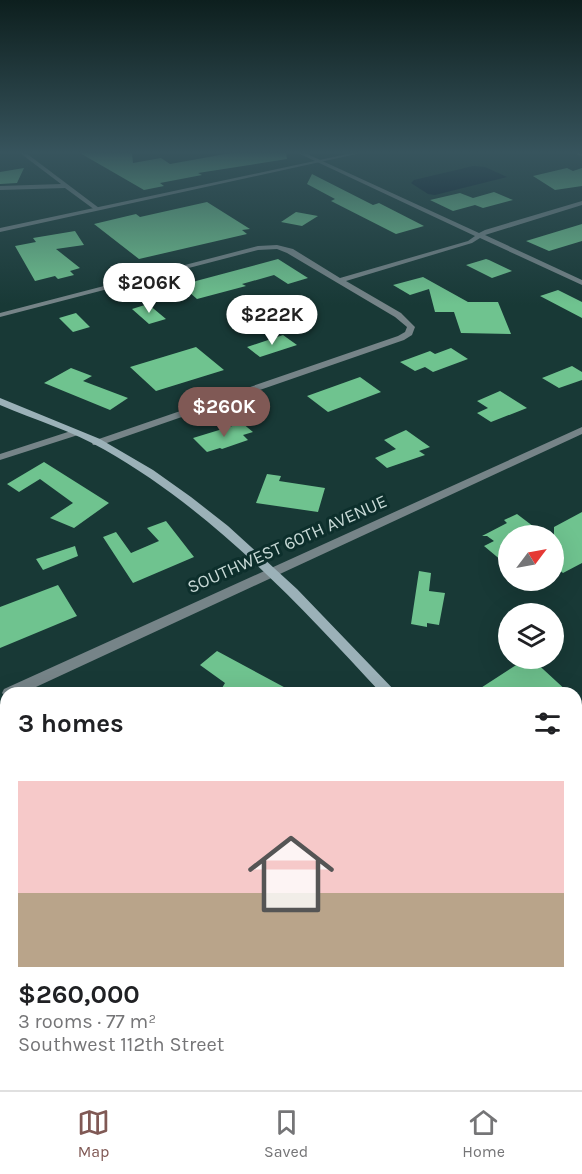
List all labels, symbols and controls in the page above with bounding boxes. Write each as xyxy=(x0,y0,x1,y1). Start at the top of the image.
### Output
pin: $206K xyxy=(107,263,191,314)
text: $206K xyxy=(117,271,181,294)
pin: $222K xyxy=(230,295,314,346)
text: $222K xyxy=(240,303,304,326)
pin: $260K xyxy=(182,387,266,438)
text: $260K xyxy=(192,395,256,418)
street label: SOUTHWEST 60TH AVENUE xyxy=(184,490,390,598)
north arrow xyxy=(498,525,564,591)
map controls xyxy=(498,525,564,669)
button: layers xyxy=(498,603,564,669)
icon: filters xyxy=(531,707,564,740)
text: 3 homes xyxy=(18,708,124,739)
icon: home xyxy=(237,820,345,928)
text: $260,000 xyxy=(18,979,140,1010)
text: 3 rooms · 77 m² xyxy=(18,1010,156,1033)
text: Southwest 112th Street xyxy=(18,1033,224,1056)
tab: Map xyxy=(77,1106,110,1161)
tab: Saved xyxy=(264,1106,308,1161)
tab: Home xyxy=(462,1106,505,1161)

